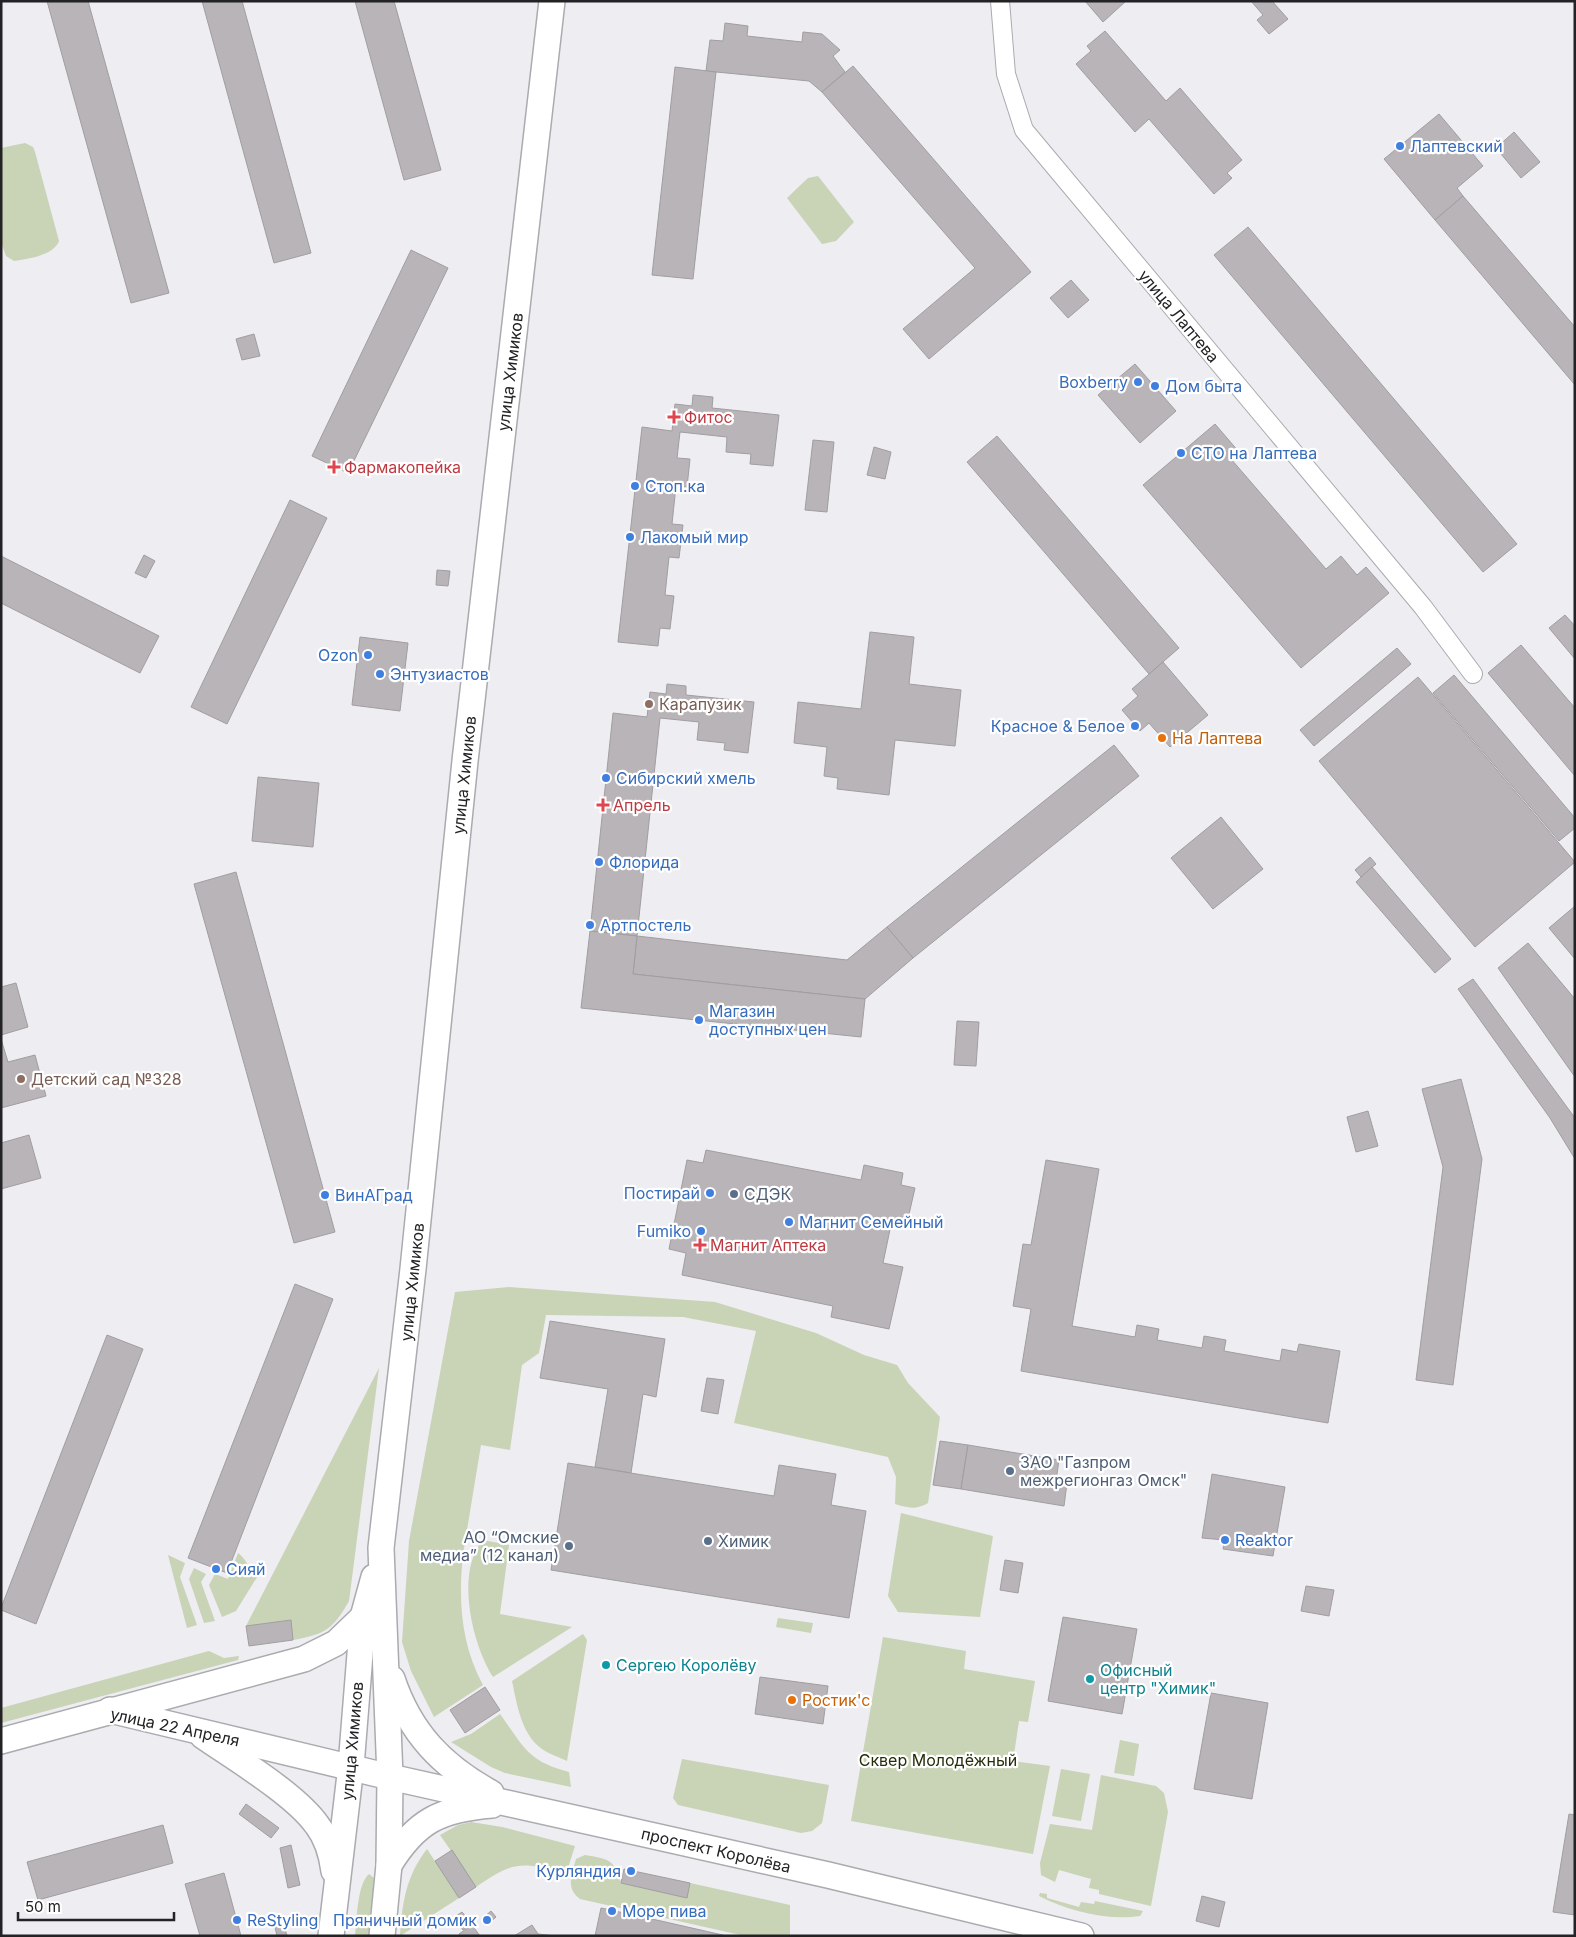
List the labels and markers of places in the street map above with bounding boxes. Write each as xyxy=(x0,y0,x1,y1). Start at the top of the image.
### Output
place label: Лаптевский xyxy=(1410,136,1503,156)
marker: Лаптевский xyxy=(1394,140,1406,152)
place label: Boxberry xyxy=(1059,372,1128,392)
marker: Boxberry xyxy=(1132,376,1144,388)
place label: Дом быта xyxy=(1165,376,1242,396)
marker: Дом быта xyxy=(1149,380,1161,392)
place label: Фитос xyxy=(684,407,733,427)
marker: Фитос xyxy=(668,411,680,423)
place label: СТО на Лаптева xyxy=(1191,443,1317,463)
marker: СТО на Лаптева xyxy=(1175,447,1187,459)
place label: Фармакопейка xyxy=(344,457,461,477)
marker: Фармакопейка xyxy=(328,461,340,473)
place label: Стоп.ка xyxy=(645,476,705,496)
marker: Стоп.ка xyxy=(629,480,641,492)
place label: Лакомый мир xyxy=(640,527,749,547)
marker: Лакомый мир xyxy=(624,531,636,543)
place label: Ozon xyxy=(318,645,358,665)
marker: Ozon xyxy=(362,649,374,661)
place label: Энтузиастов xyxy=(390,664,489,684)
marker: Энтузиастов xyxy=(374,668,386,680)
place label: Карапузик xyxy=(659,694,742,714)
marker: Карапузик xyxy=(643,698,655,710)
place label: Красное & Белое xyxy=(991,716,1125,736)
marker: Красное & Белое xyxy=(1129,720,1141,732)
place label: На Лаптева xyxy=(1172,728,1262,748)
marker: На Лаптева xyxy=(1156,732,1168,744)
place label: Сибирский хмель xyxy=(616,768,756,788)
marker: Сибирский хмель xyxy=(600,772,612,784)
place label: Апрель xyxy=(613,795,671,815)
marker: Апрель xyxy=(597,799,609,811)
place label: Флорида xyxy=(609,852,679,872)
marker: Флорида xyxy=(593,856,605,868)
place label: Артпостель xyxy=(600,915,691,935)
marker: Артпостель xyxy=(584,919,596,931)
place label: Магазин доступных цен xyxy=(709,1001,827,1039)
marker: Магазин доступных цен xyxy=(693,1014,705,1026)
place label: Детский сад №328 xyxy=(31,1069,182,1089)
marker: Детский сад №328 xyxy=(15,1073,27,1085)
place label: Постирай xyxy=(624,1183,700,1203)
place label: СДЭК xyxy=(744,1184,791,1204)
place label: ВинАГрад xyxy=(335,1185,413,1205)
marker: Постирай xyxy=(704,1187,716,1199)
marker: СДЭК xyxy=(728,1188,740,1200)
marker: ВинАГрад xyxy=(319,1189,331,1201)
place label: Магнит Семейный xyxy=(799,1212,943,1232)
marker: Магнит Семейный xyxy=(783,1216,795,1228)
place label: Fumiko xyxy=(637,1221,691,1241)
marker: Fumiko xyxy=(695,1225,707,1237)
place label: Магнит Аптека xyxy=(710,1235,826,1255)
marker: Магнит Аптека xyxy=(694,1239,706,1251)
place label: ЗАО "Газпром межрегионгаз Омск" xyxy=(1020,1452,1187,1490)
marker: ЗАО "Газпром межрегионгаз Омск" xyxy=(1004,1465,1016,1477)
place label: АО “Омские медиа” (12 канал) xyxy=(420,1527,559,1565)
place label: Reaktor xyxy=(1235,1530,1293,1550)
place label: Химик xyxy=(718,1531,769,1551)
marker: Reaktor xyxy=(1219,1534,1231,1546)
marker: Химик xyxy=(702,1535,714,1547)
marker: АО “Омские медиа” (12 канал) xyxy=(563,1540,575,1552)
place label: Сияй xyxy=(226,1559,265,1579)
marker: Сияй xyxy=(210,1563,222,1575)
place label: Сергею Королёву xyxy=(616,1655,757,1675)
marker: Сергею Королёву xyxy=(600,1659,612,1671)
place label: Офисный центр "Химик" xyxy=(1100,1660,1216,1698)
marker: Офисный центр "Химик" xyxy=(1084,1673,1096,1685)
place label: Ростик'с xyxy=(802,1690,870,1710)
marker: Ростик'с xyxy=(786,1694,798,1706)
place label: Курляндия xyxy=(536,1861,621,1881)
marker: Курляндия xyxy=(625,1865,637,1877)
place label: Море пива xyxy=(622,1901,707,1921)
marker: Море пива xyxy=(606,1905,618,1917)
place label: ReStyling xyxy=(247,1910,318,1930)
place label: Пряничный домик xyxy=(333,1910,477,1930)
marker: ReStyling xyxy=(231,1914,243,1926)
marker: Пряничный домик xyxy=(481,1914,493,1926)

